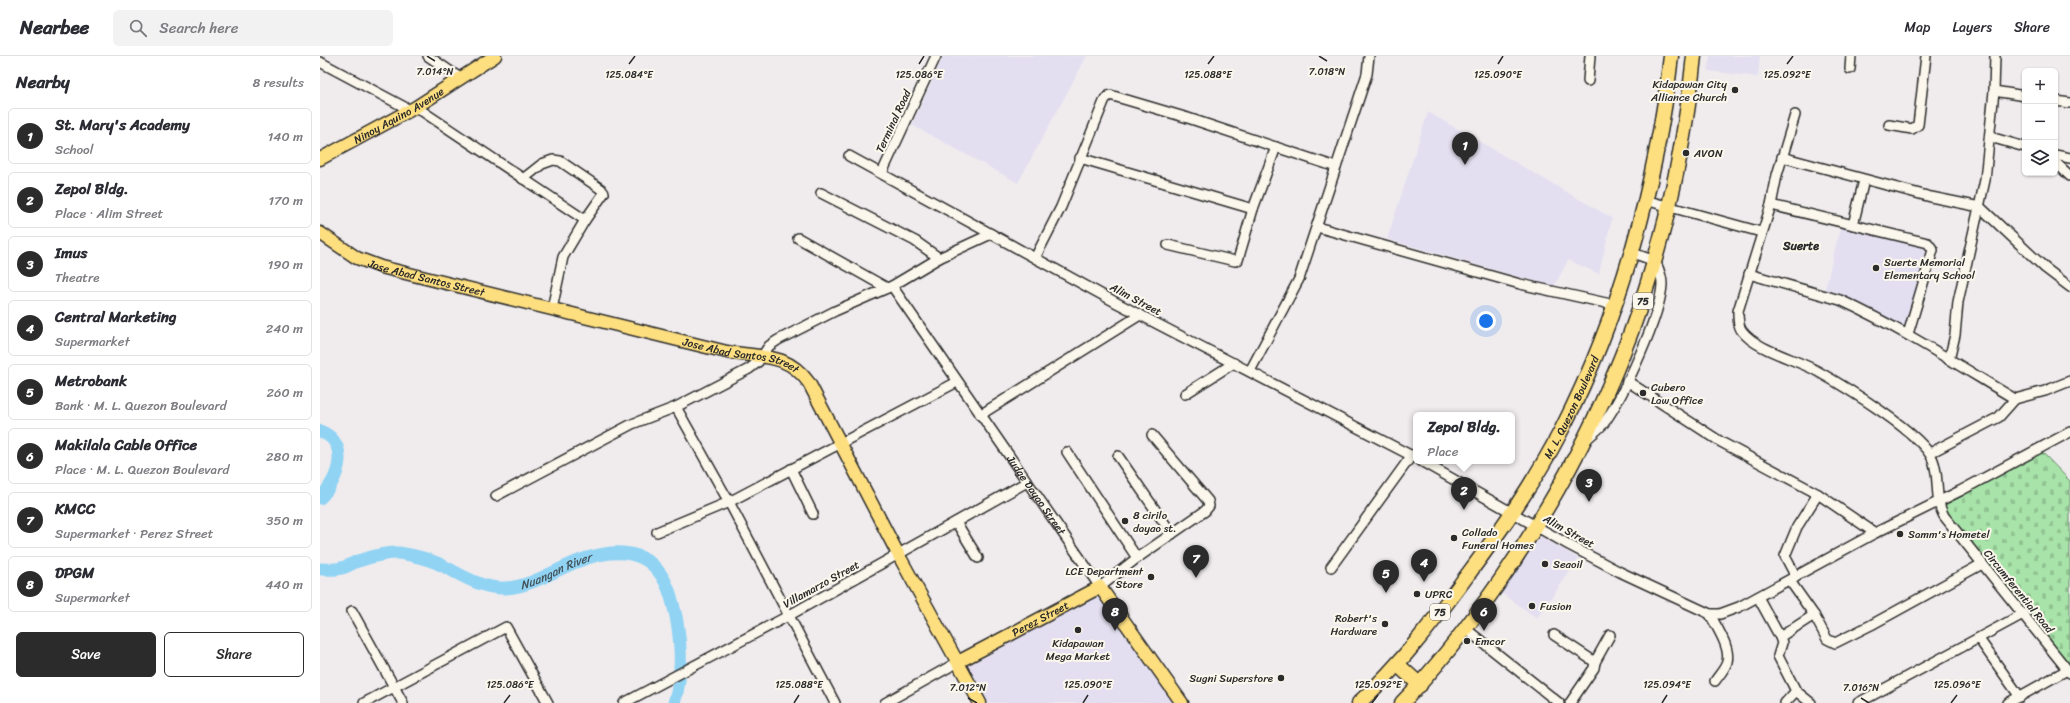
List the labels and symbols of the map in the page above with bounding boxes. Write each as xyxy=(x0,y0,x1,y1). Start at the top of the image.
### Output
text: 7.014°N xyxy=(417,63,453,81)
text: 7.018°N xyxy=(1309,63,1345,81)
text: 125.084°E xyxy=(605,66,654,84)
text: 125.086°E xyxy=(895,66,944,84)
text: 125.088°E xyxy=(1184,66,1233,84)
text: 125.090°E xyxy=(1474,66,1523,84)
text: 125.092°E xyxy=(1763,66,1812,84)
place label: Kidapawan City Alliance Church xyxy=(1650,75,1727,107)
street label: Ninoy Aquino Avenue xyxy=(350,82,448,149)
street label: Terminal Road xyxy=(871,85,917,156)
marker: Kidapawan City Alliance Church xyxy=(1730,85,1740,95)
pin: 1 xyxy=(1452,132,1478,165)
place label: AVON xyxy=(1693,144,1723,163)
marker: AVON xyxy=(1681,148,1691,158)
district label: Suerte xyxy=(1782,235,1819,257)
place label: Suerte Memorial Elementary School xyxy=(1884,253,1976,285)
street label: Jose Abad Santos Street xyxy=(364,254,487,302)
marker: Suerte Memorial Elementary School xyxy=(1871,263,1881,273)
street label: Alim Street xyxy=(1106,277,1165,321)
road number: 75 xyxy=(1633,293,1653,309)
your location xyxy=(1476,311,1496,331)
street label: Jose Abad Santos Street xyxy=(680,332,804,378)
street label: M. L. Quezon Boulevard xyxy=(1539,352,1605,462)
place label: Cubero Law Office xyxy=(1651,378,1703,410)
marker: Cubero Law Office xyxy=(1638,388,1648,398)
street label: Judge Dayao Street xyxy=(1001,451,1071,540)
pin: 3 xyxy=(1576,469,1602,502)
pin: 2 xyxy=(1451,477,1477,510)
place label: 8 cirilo dayao st. xyxy=(1133,506,1177,538)
street label: Alim Street xyxy=(1539,509,1598,553)
marker: 8 cirilo dayao st. xyxy=(1120,516,1130,526)
place label: Collado Funeral Homes xyxy=(1462,523,1535,555)
place label: Samm's Hometel xyxy=(1908,525,1990,544)
marker: Samm's Hometel xyxy=(1895,529,1905,539)
marker: Collado Funeral Homes xyxy=(1449,533,1459,543)
pin: 7 xyxy=(1183,545,1209,578)
street label: Circumferential Road xyxy=(1979,545,2059,638)
water label: Nuangan River xyxy=(517,546,596,596)
pin: 4 xyxy=(1411,549,1437,582)
street label: Villamarzo Street xyxy=(779,555,863,613)
place label: Seaoil xyxy=(1553,555,1584,574)
marker: Seaoil xyxy=(1540,559,1550,569)
pin: 5 xyxy=(1373,560,1399,593)
place label: LCE Department Store xyxy=(1065,562,1144,594)
marker: LCE Department Store xyxy=(1146,572,1156,582)
place label: UPRC xyxy=(1425,585,1453,604)
marker: UPRC xyxy=(1412,589,1422,599)
street label: Perez Street xyxy=(1008,596,1073,642)
place label: Fusion xyxy=(1540,597,1571,616)
pin: 8 xyxy=(1102,598,1128,631)
pin: 6 xyxy=(1471,598,1497,631)
marker: Fusion xyxy=(1527,601,1537,611)
road number: 75 xyxy=(1430,604,1450,620)
place label: Robert's Hardware xyxy=(1330,609,1378,641)
marker: Robert's Hardware xyxy=(1380,619,1390,629)
marker: Kidapawan Mega Market xyxy=(1073,625,1083,635)
place label: Emcor xyxy=(1475,632,1506,651)
place label: Kidapawan Mega Market xyxy=(1046,634,1110,666)
marker: Emcor xyxy=(1462,636,1472,646)
place label: Sugni Superstore xyxy=(1189,669,1274,688)
marker: Sugni Superstore xyxy=(1276,673,1286,683)
text: 125.086°E xyxy=(486,676,535,694)
text: 125.088°E xyxy=(775,676,824,694)
text: 125.090°E xyxy=(1064,676,1113,694)
text: 125.092°E xyxy=(1354,676,1403,694)
text: 125.094°E xyxy=(1643,676,1692,694)
text: 125.096°E xyxy=(1933,676,1982,694)
text: 7.012°N xyxy=(950,679,986,697)
text: 7.016°N xyxy=(1843,679,1879,697)

